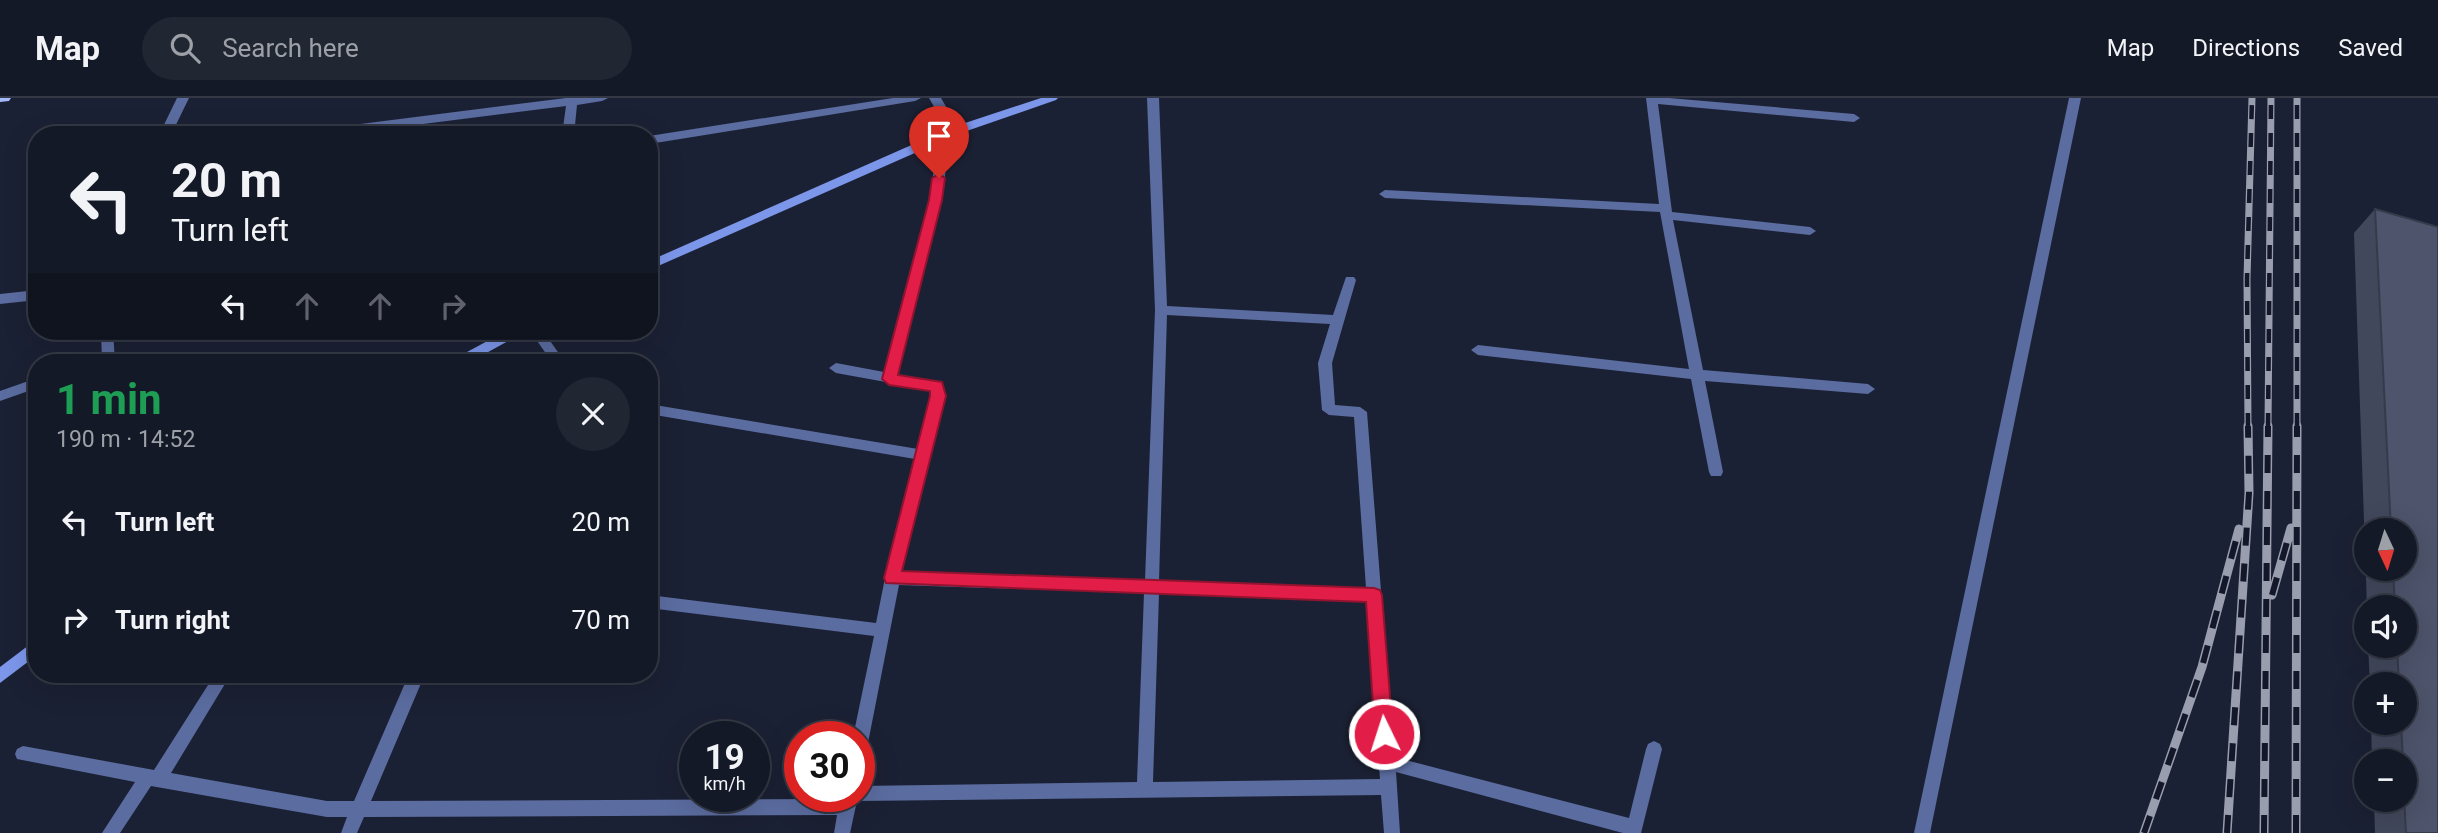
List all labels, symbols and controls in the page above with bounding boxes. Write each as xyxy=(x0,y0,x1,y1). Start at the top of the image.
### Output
search box xyxy=(142,17,632,80)
text: Map xyxy=(35,29,100,68)
icon: search xyxy=(166,29,204,67)
text: Search here xyxy=(222,33,359,63)
text: Map xyxy=(2107,34,2154,62)
text: Directions xyxy=(2192,34,2300,62)
text: Saved xyxy=(2338,34,2403,62)
pin xyxy=(909,106,969,178)
icon: arrive xyxy=(920,117,958,155)
text: 20 m xyxy=(171,152,282,209)
icon: left xyxy=(56,154,147,245)
text: Turn left xyxy=(171,211,289,249)
icon: left xyxy=(215,287,253,325)
icon: ahead xyxy=(288,287,326,325)
icon: ahead xyxy=(361,287,399,325)
icon: right xyxy=(434,287,472,325)
text: 1 min xyxy=(56,375,162,424)
button: close xyxy=(556,377,630,451)
text: 190 m · 14:52 xyxy=(56,426,195,453)
icon: left xyxy=(56,503,94,541)
text: Turn left xyxy=(115,507,214,537)
text: 20 m xyxy=(572,507,630,537)
north arrow xyxy=(2354,518,2417,581)
map controls xyxy=(2354,518,2417,812)
button: sound xyxy=(2354,595,2417,658)
icon: right xyxy=(56,601,94,639)
text: Turn right xyxy=(115,605,230,635)
text: 70 m xyxy=(572,605,630,635)
button: + xyxy=(2354,672,2417,735)
position arrow xyxy=(1347,697,1421,771)
speed limit sign: 30 xyxy=(784,721,875,812)
text: 19 xyxy=(704,737,745,778)
button: − xyxy=(2354,749,2417,812)
text: km/h xyxy=(703,773,746,794)

